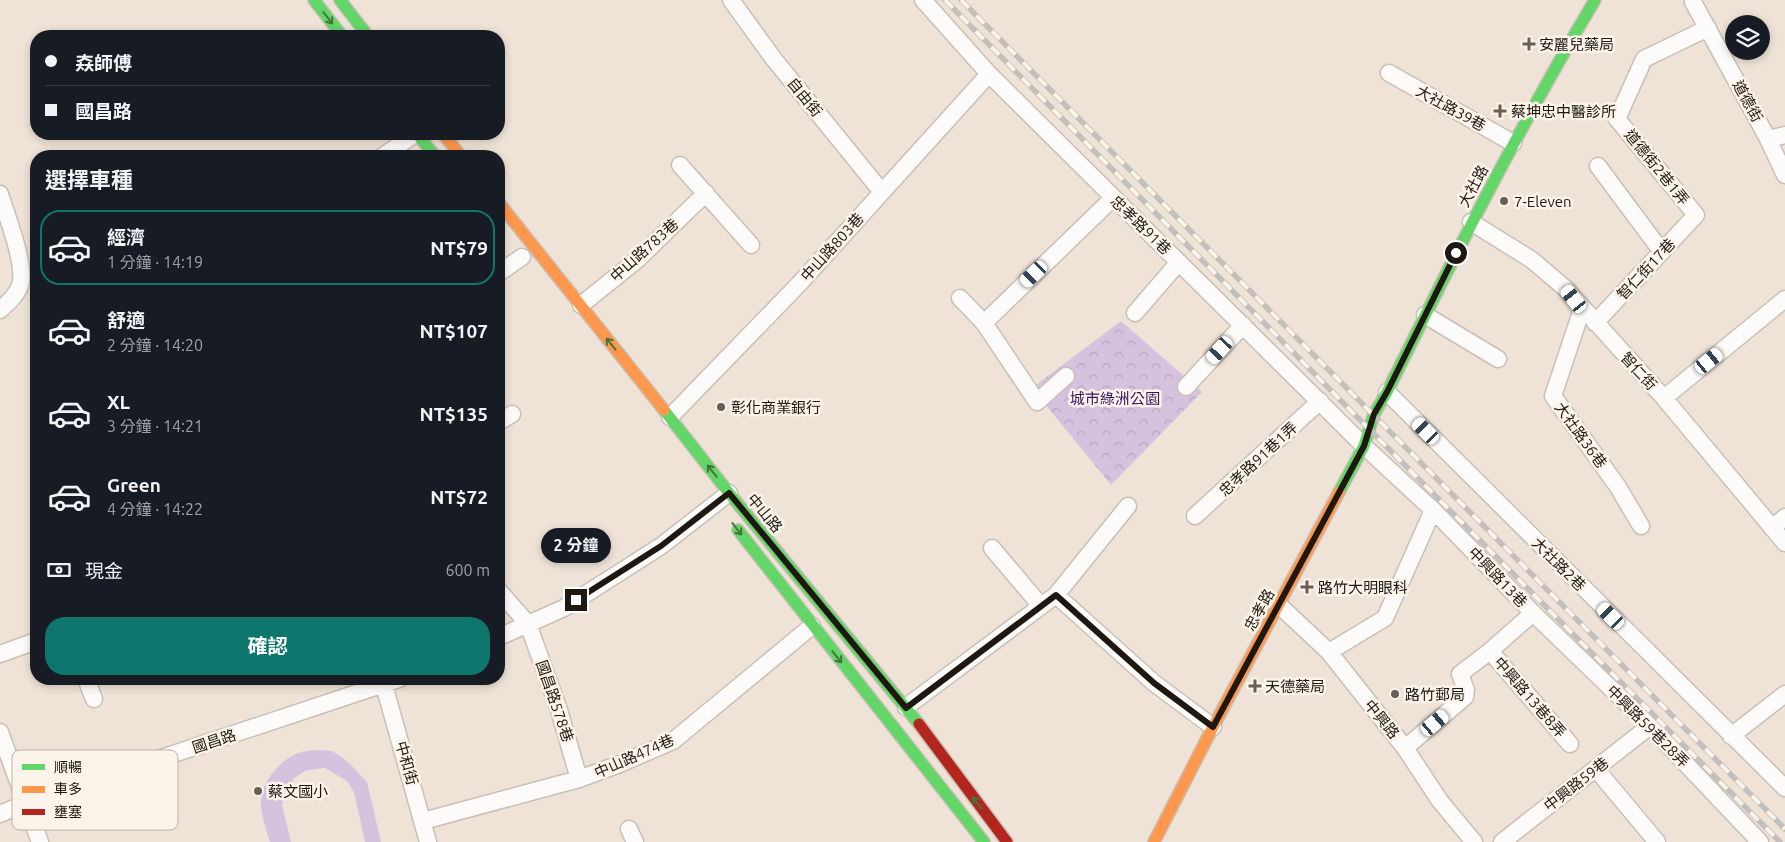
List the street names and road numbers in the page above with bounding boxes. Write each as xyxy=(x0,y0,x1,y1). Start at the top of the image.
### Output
street label: 自由街 xyxy=(784,74,826,120)
street label: 道德街 xyxy=(1730,77,1766,125)
street label: 大社路39巷 xyxy=(1413,82,1489,134)
street label: 道德街2巷1弄 xyxy=(1621,126,1693,208)
street label: 大社路 xyxy=(1455,162,1491,210)
street label: 忠孝路91巷 xyxy=(1107,192,1175,258)
street label: 中山路803巷 xyxy=(797,210,867,284)
street label: 中山路783巷 xyxy=(607,215,681,285)
street label: 智仁街17巷 xyxy=(1614,235,1678,303)
street label: 智仁街 xyxy=(1617,349,1661,393)
street label: 大社路36巷 xyxy=(1552,399,1610,471)
street label: 忠孝路91巷1弄 xyxy=(1215,419,1301,499)
street label: 中山路 xyxy=(744,490,786,536)
street label: 大社路2巷 xyxy=(1529,534,1589,594)
street label: 中興路13巷 xyxy=(1465,543,1531,611)
street label: 忠孝路 xyxy=(1241,586,1277,634)
street label: 中興路13巷8弄 xyxy=(1491,654,1569,740)
street label: 國昌路578巷 xyxy=(533,658,577,744)
street label: 中興路59巷28弄 xyxy=(1604,682,1692,770)
street label: 中興路 xyxy=(1361,696,1403,742)
street label: 國昌路 xyxy=(190,726,238,756)
street label: 中山路474巷 xyxy=(592,731,676,781)
street label: 中和街 xyxy=(393,739,421,787)
street label: 中興路59巷 xyxy=(1540,754,1612,814)

